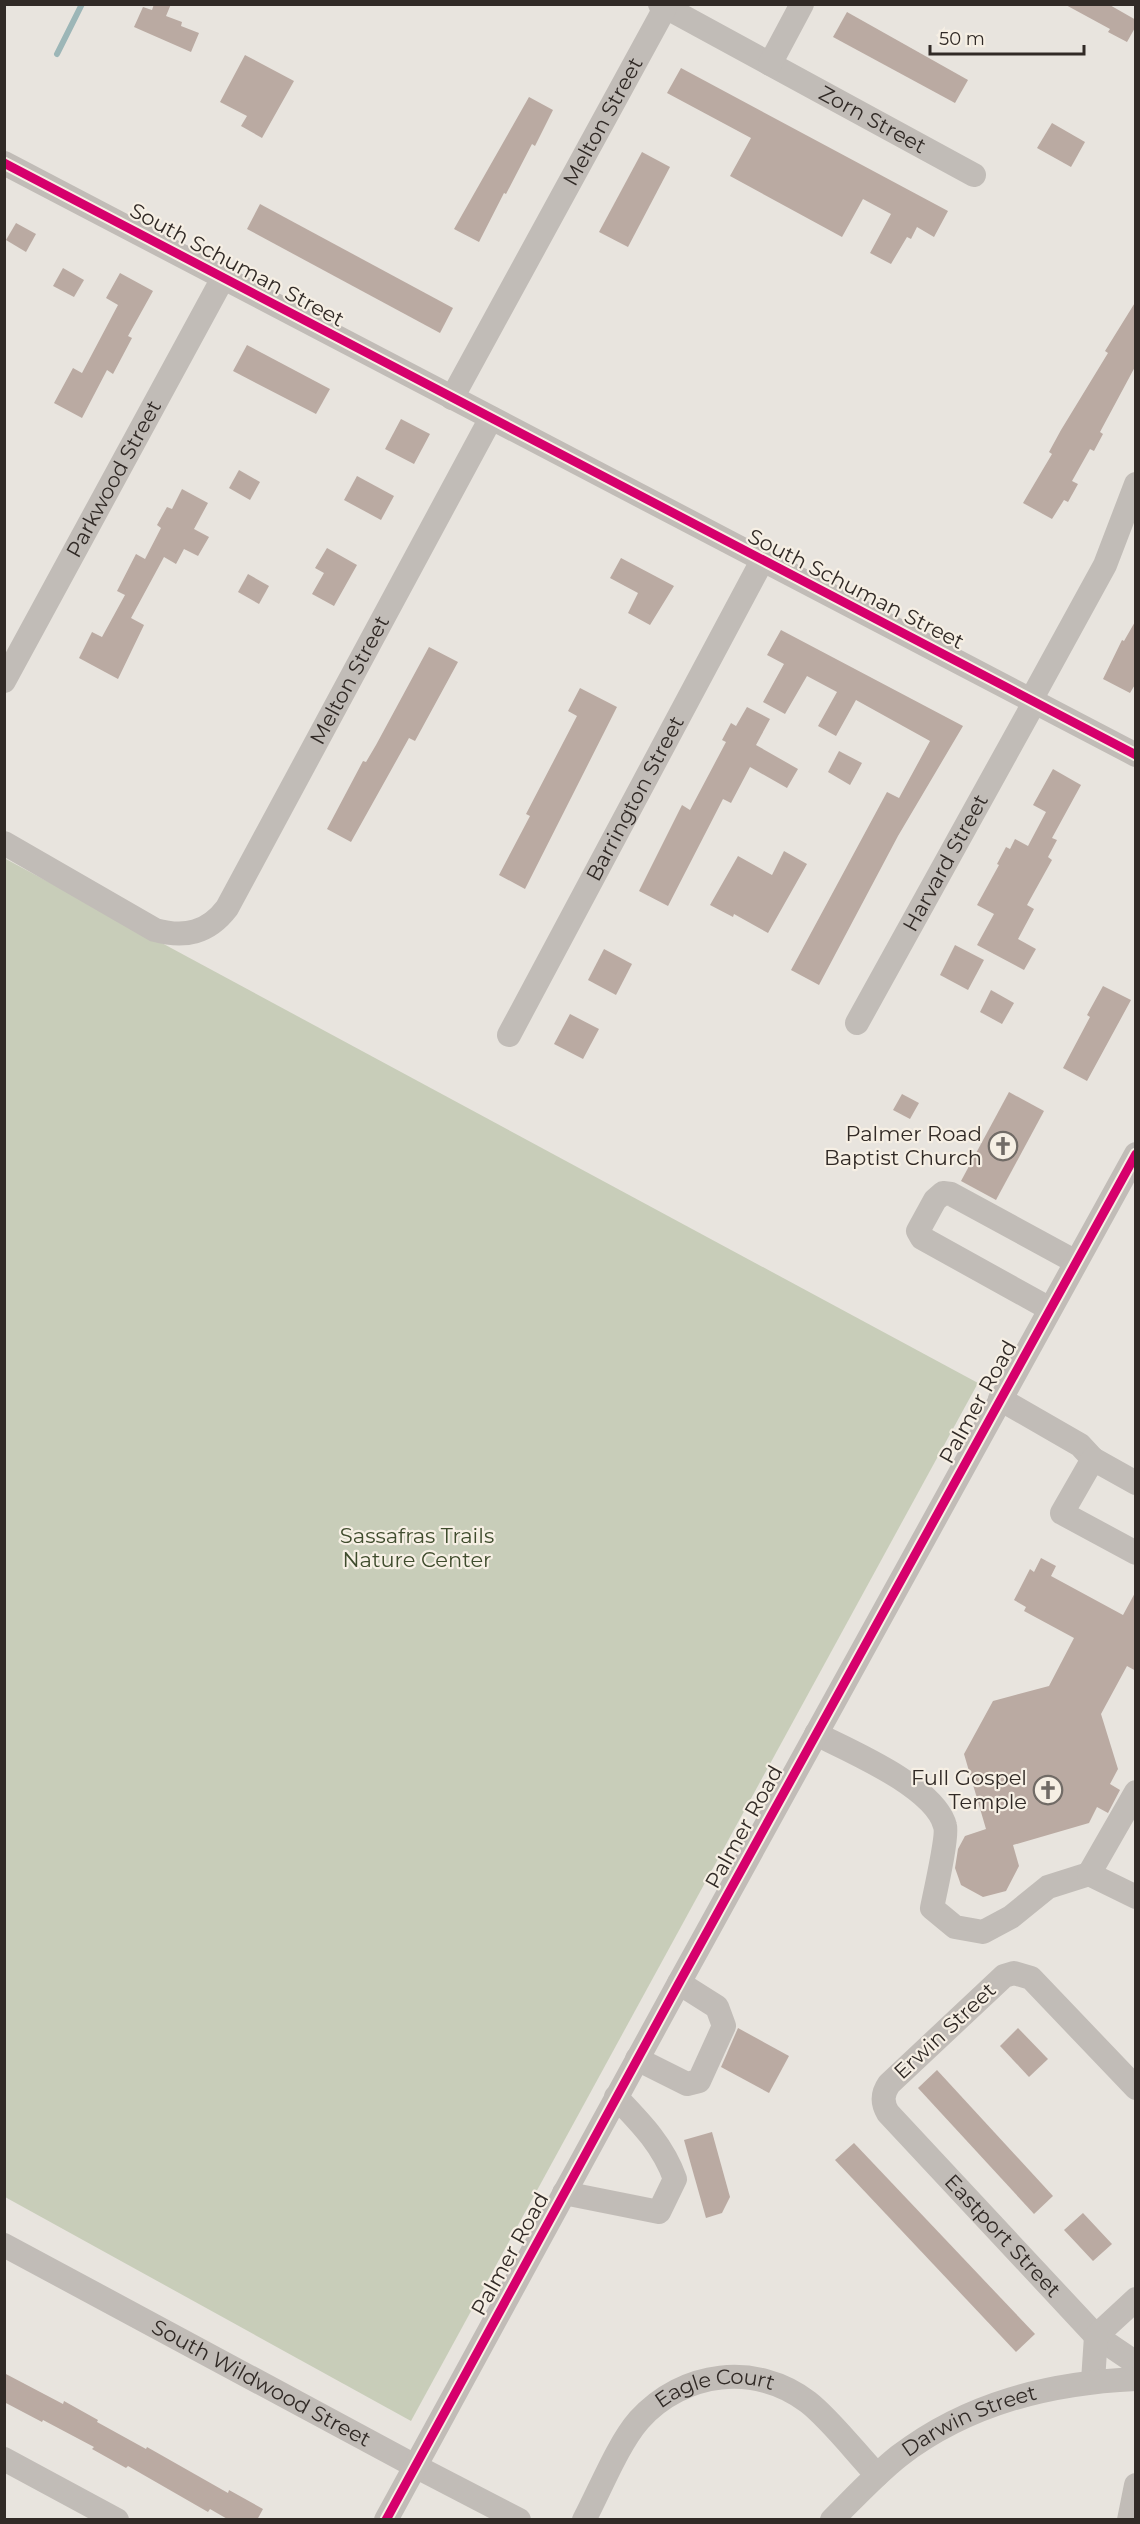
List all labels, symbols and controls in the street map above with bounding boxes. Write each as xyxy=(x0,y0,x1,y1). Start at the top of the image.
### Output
scale bar xyxy=(930,18,1084,56)
text: 50 m xyxy=(939,28,985,50)
street label: Melton Street xyxy=(557,53,648,190)
street label: Zorn Street xyxy=(815,80,931,159)
street label: South Schuman Street xyxy=(126,197,349,332)
street label: Parkwood Street xyxy=(61,396,166,562)
street label: South Schuman Street xyxy=(744,523,968,654)
street label: Melton Street xyxy=(305,611,394,749)
street label: Barrington Street xyxy=(581,711,689,885)
street label: Harvard Street xyxy=(897,790,993,936)
place label: Palmer Road Baptist Church xyxy=(824,1121,982,1170)
church icon: Palmer Road Baptist Church xyxy=(987,1130,1019,1162)
street label: Palmer Road xyxy=(934,1336,1022,1468)
park label: Sassafras Trails Nature Center xyxy=(340,1523,494,1572)
street label: Palmer Road xyxy=(700,1761,788,1893)
place label: Full Gospel Temple xyxy=(911,1765,1027,1814)
church icon: Full Gospel Temple xyxy=(1032,1774,1064,1806)
street label: Erwin Street xyxy=(889,1977,1001,2084)
street label: Eastport Street xyxy=(940,2169,1066,2302)
street label: Palmer Road xyxy=(466,2188,554,2320)
street label: South Wildwood Street xyxy=(148,2314,375,2452)
street label: Eagle Court xyxy=(650,2364,778,2413)
street label: Darwin Street xyxy=(897,2380,1039,2462)

